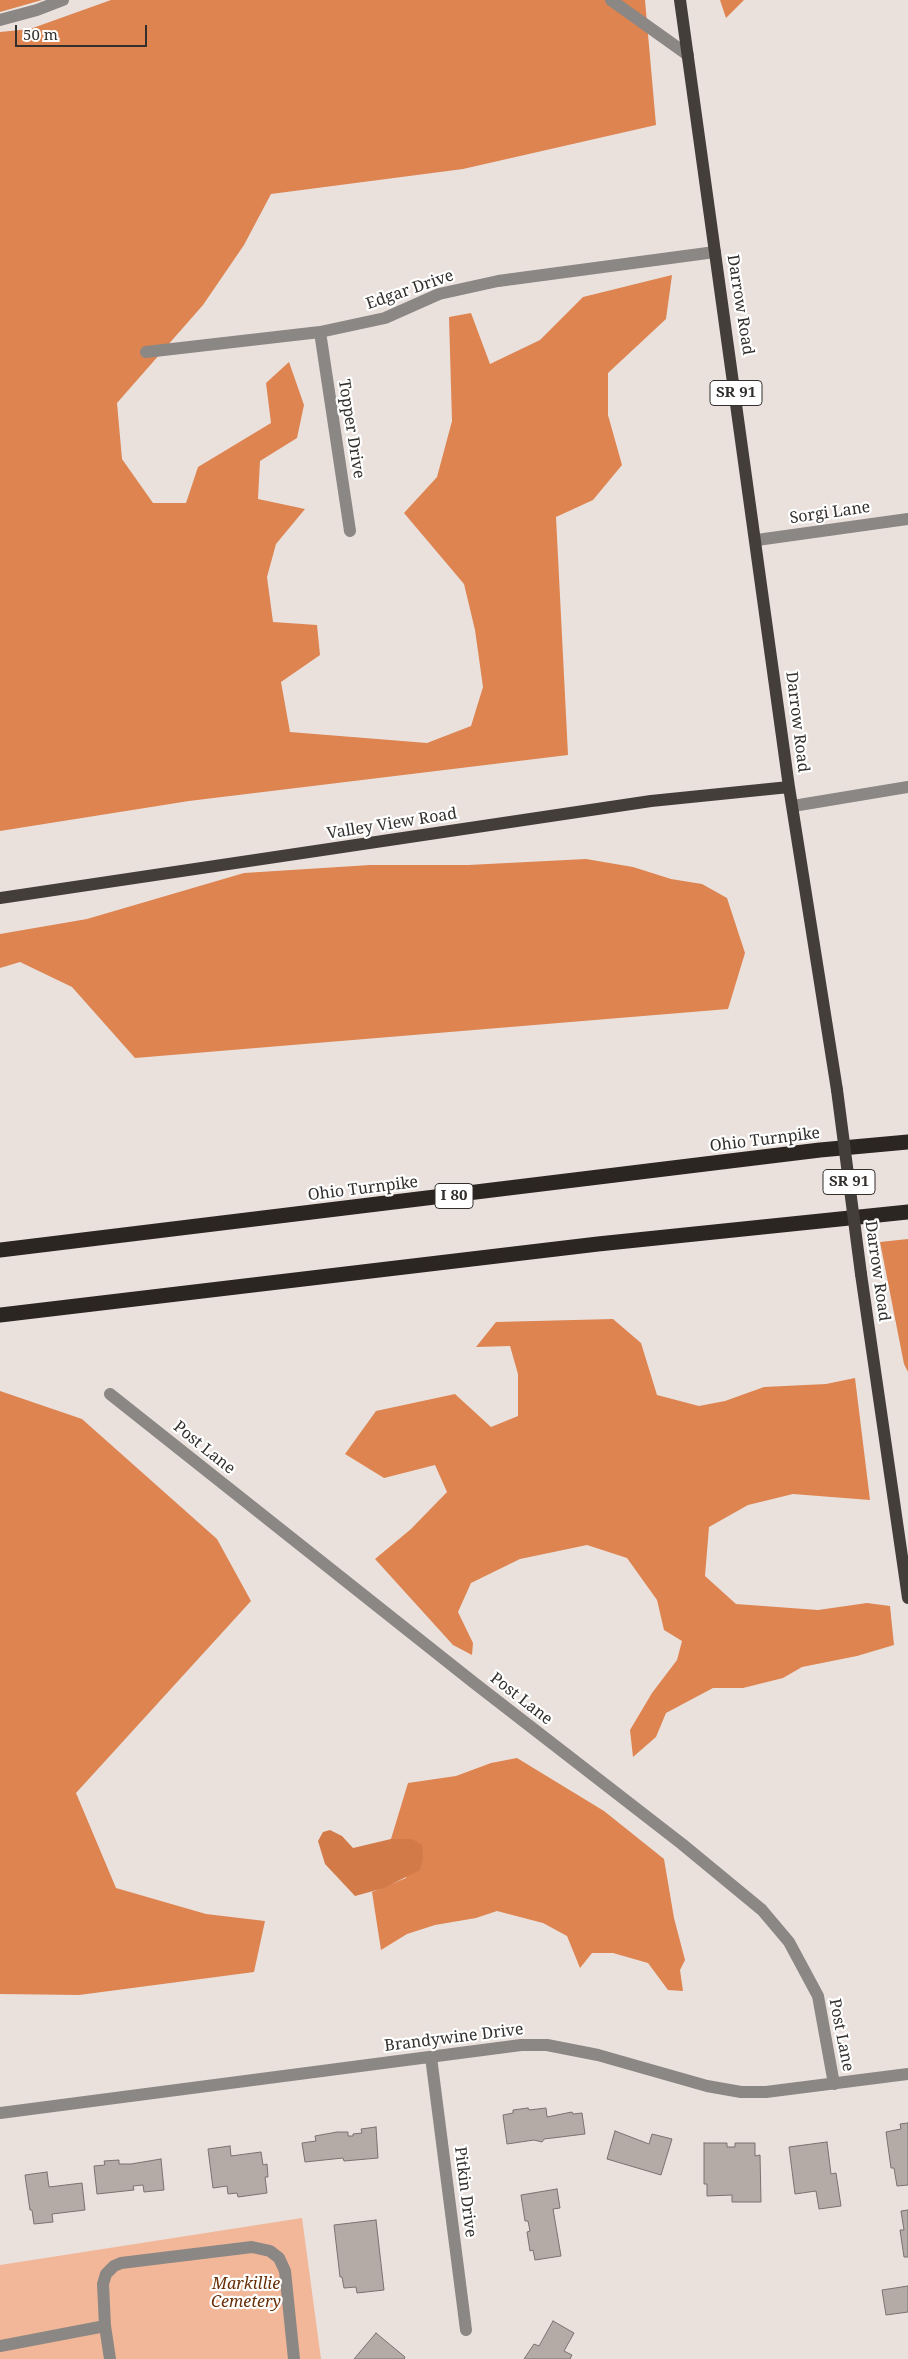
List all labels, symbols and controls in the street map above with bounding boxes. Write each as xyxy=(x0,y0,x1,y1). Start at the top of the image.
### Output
scale bar xyxy=(18,15,150,47)
text: 50 m xyxy=(23,24,58,44)
street label: Darrow Road xyxy=(723,253,757,357)
street label: Edgar Drive xyxy=(364,266,456,314)
street label: Topper Drive xyxy=(334,378,368,480)
road number: SR 91 xyxy=(710,380,762,406)
street label: Sorgi Lane xyxy=(788,498,872,528)
street label: Darrow Road xyxy=(781,670,813,774)
street label: Valley View Road xyxy=(326,804,458,844)
street label: Ohio Turnpike xyxy=(709,1124,821,1156)
road number: SR 91 xyxy=(823,1170,875,1194)
street label: Ohio Turnpike xyxy=(307,1173,419,1205)
road number: I 80 xyxy=(435,1184,473,1208)
street label: Darrow Road xyxy=(860,1219,894,1323)
street label: Post Lane xyxy=(169,1417,239,1479)
street label: Post Lane xyxy=(486,1669,556,1729)
street label: Post Lane xyxy=(825,1997,857,2073)
street label: Brandywine Drive xyxy=(383,2020,525,2056)
street label: Pitkin Drive xyxy=(450,2145,480,2239)
park label: Markillie Cemetery xyxy=(211,2274,281,2312)

